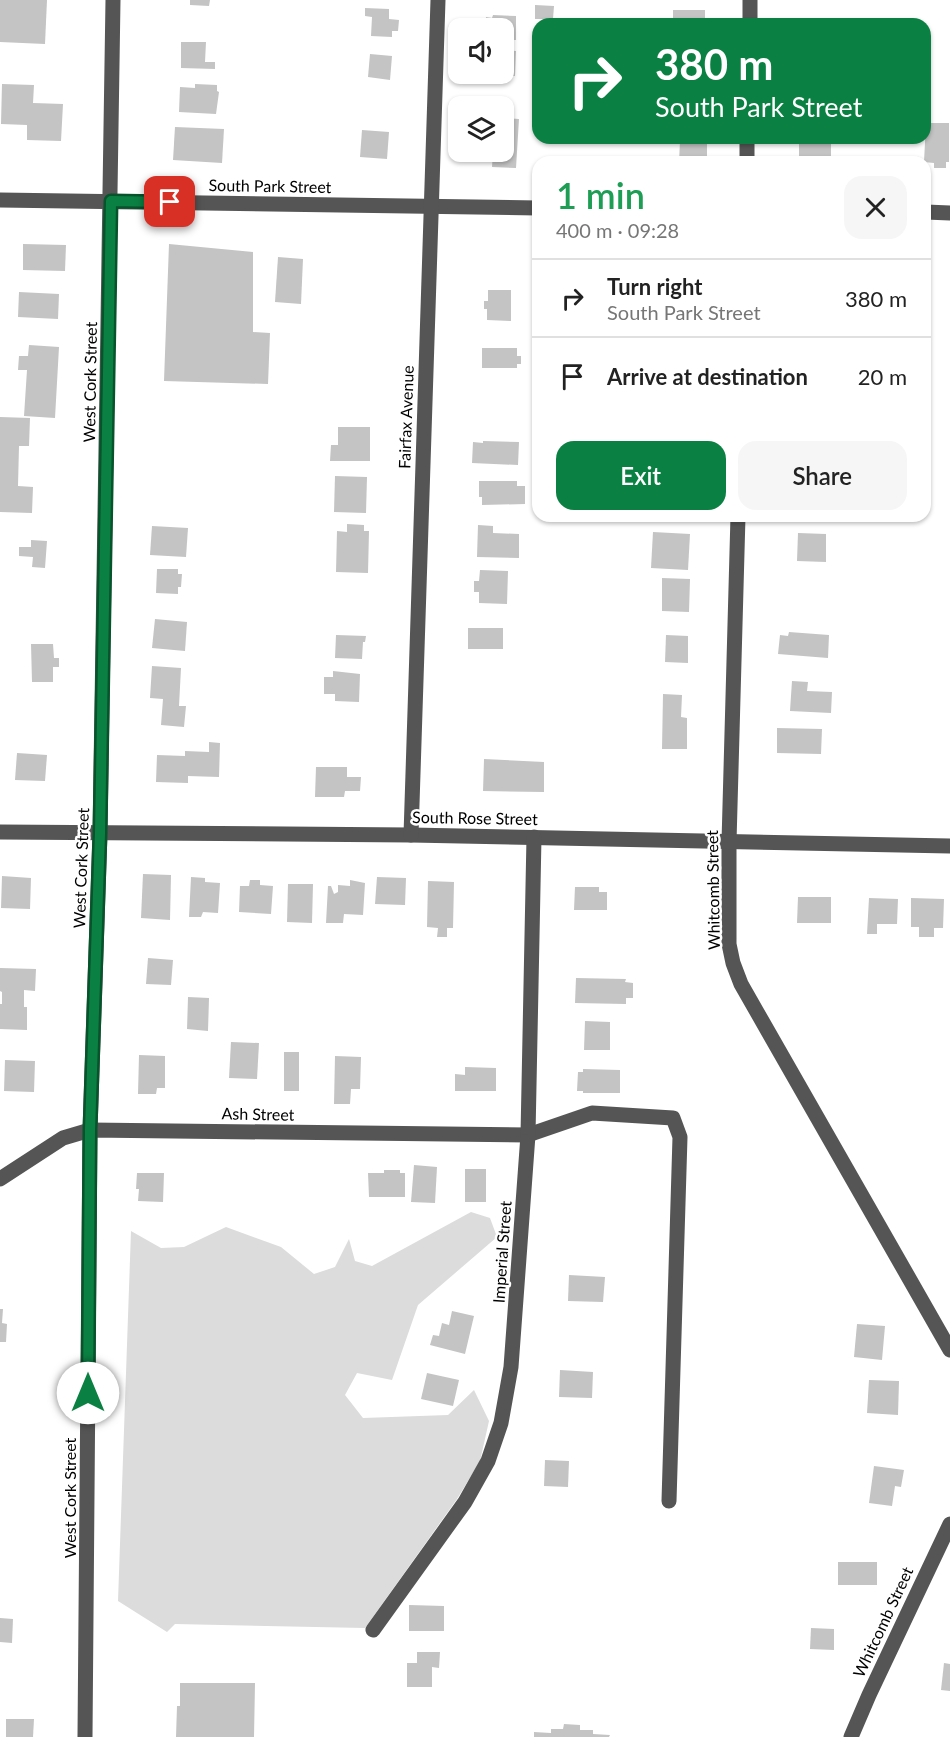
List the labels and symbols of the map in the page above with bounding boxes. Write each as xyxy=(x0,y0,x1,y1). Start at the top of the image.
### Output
street label: South Park Street xyxy=(208,175,332,196)
pin xyxy=(144,176,195,227)
street label: West Cork Street xyxy=(79,321,100,442)
street label: Fairfax Avenue xyxy=(394,365,417,469)
street label: West Cork Street xyxy=(69,807,92,929)
street label: South Rose Street xyxy=(412,807,538,828)
street label: Whitcomb Street xyxy=(702,830,723,950)
street label: Ash Street xyxy=(221,1103,295,1124)
street label: Imperial Street xyxy=(488,1200,515,1304)
position arrow xyxy=(56,1361,120,1425)
street label: West Cork Street xyxy=(60,1437,79,1558)
street label: Whitcomb Street xyxy=(849,1563,917,1680)

